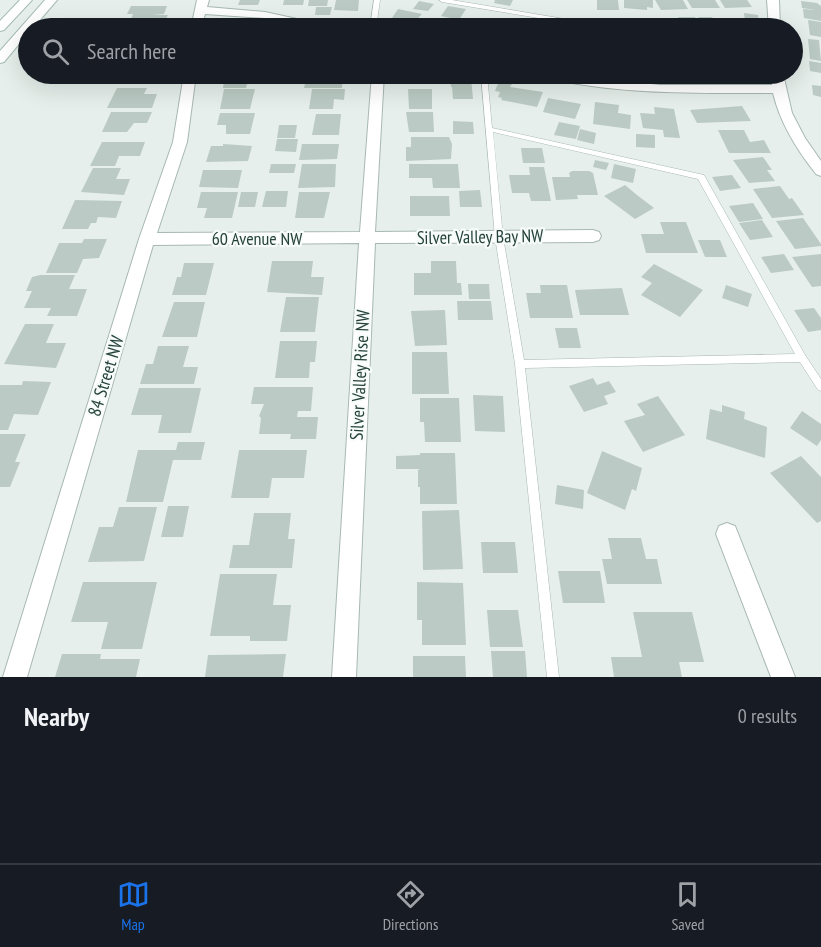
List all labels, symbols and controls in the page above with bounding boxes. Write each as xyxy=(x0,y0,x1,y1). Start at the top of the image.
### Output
search box xyxy=(18,18,803,84)
icon: search xyxy=(39,35,72,68)
text: Search here xyxy=(87,37,176,65)
street label: Silver Valley Bay NW xyxy=(417,224,543,249)
street label: 60 Avenue NW xyxy=(212,227,302,250)
street label: Silver Valley Rise NW xyxy=(345,309,374,441)
street label: 84 Street NW xyxy=(82,333,129,419)
text: Nearby xyxy=(24,700,89,733)
text: 0 results xyxy=(738,703,797,729)
tab: Map xyxy=(117,878,150,934)
tab: Directions xyxy=(383,878,438,934)
tab: Saved xyxy=(671,878,704,934)

